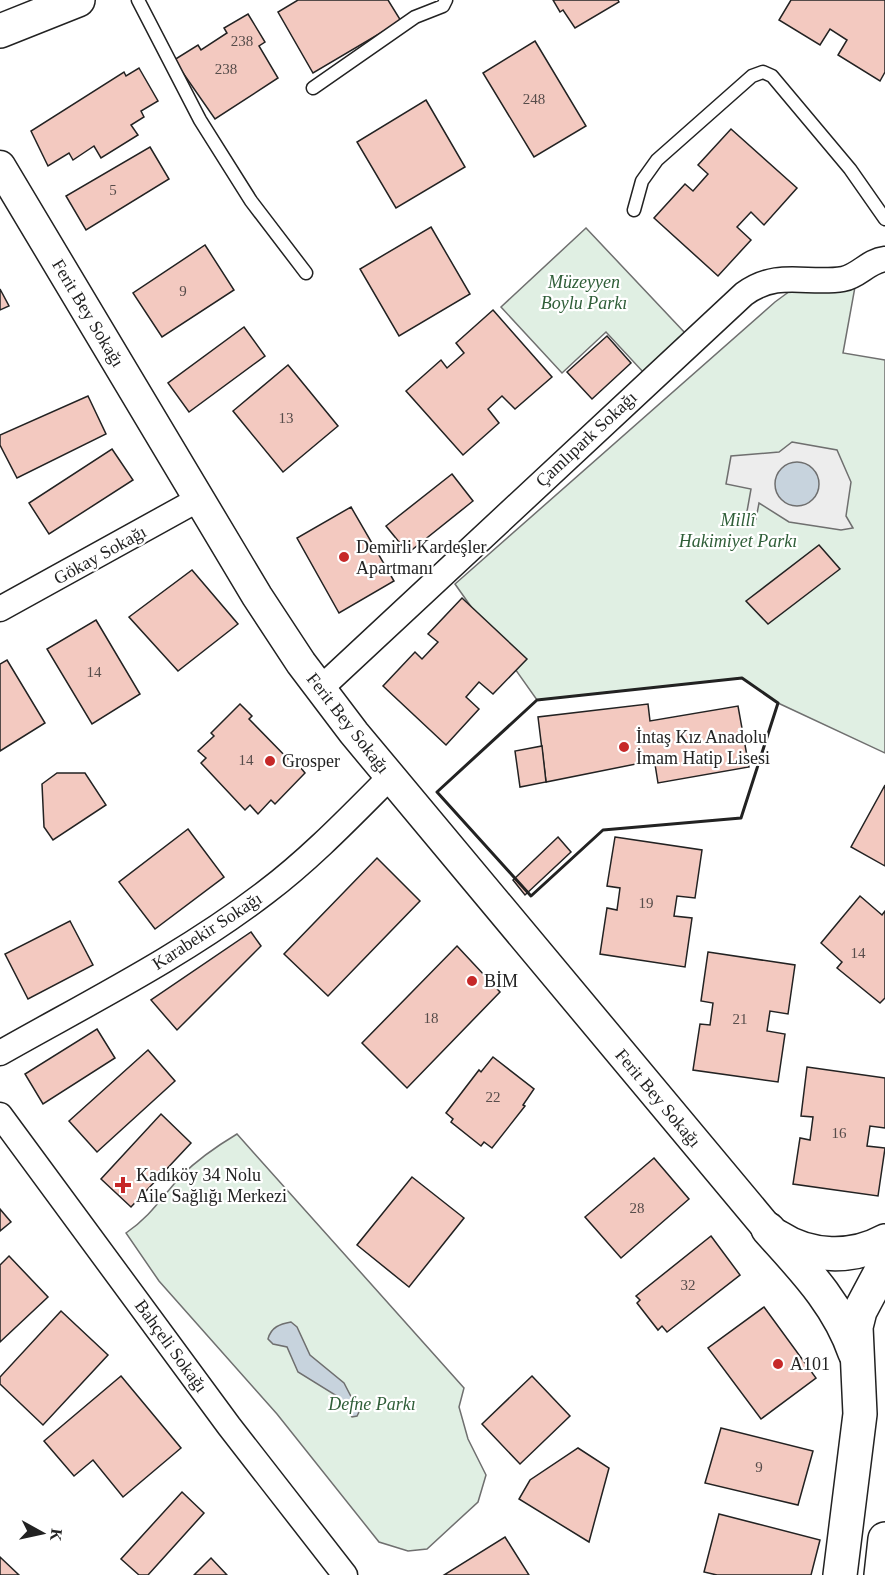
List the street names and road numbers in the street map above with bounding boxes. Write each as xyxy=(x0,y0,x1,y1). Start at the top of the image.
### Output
street label: Ferit Bey Sokağı xyxy=(48,256,128,370)
street label: Çamlıpark Sokağı xyxy=(531,387,641,491)
street label: Gökay Sokağı xyxy=(50,521,150,589)
street label: Ferit Bey Sokağı xyxy=(303,669,393,777)
street label: Karabekir Sokağı xyxy=(149,888,265,974)
street label: Ferit Bey Sokağı xyxy=(611,1045,705,1151)
street label: Bahçeli Sokağı xyxy=(131,1296,211,1396)

